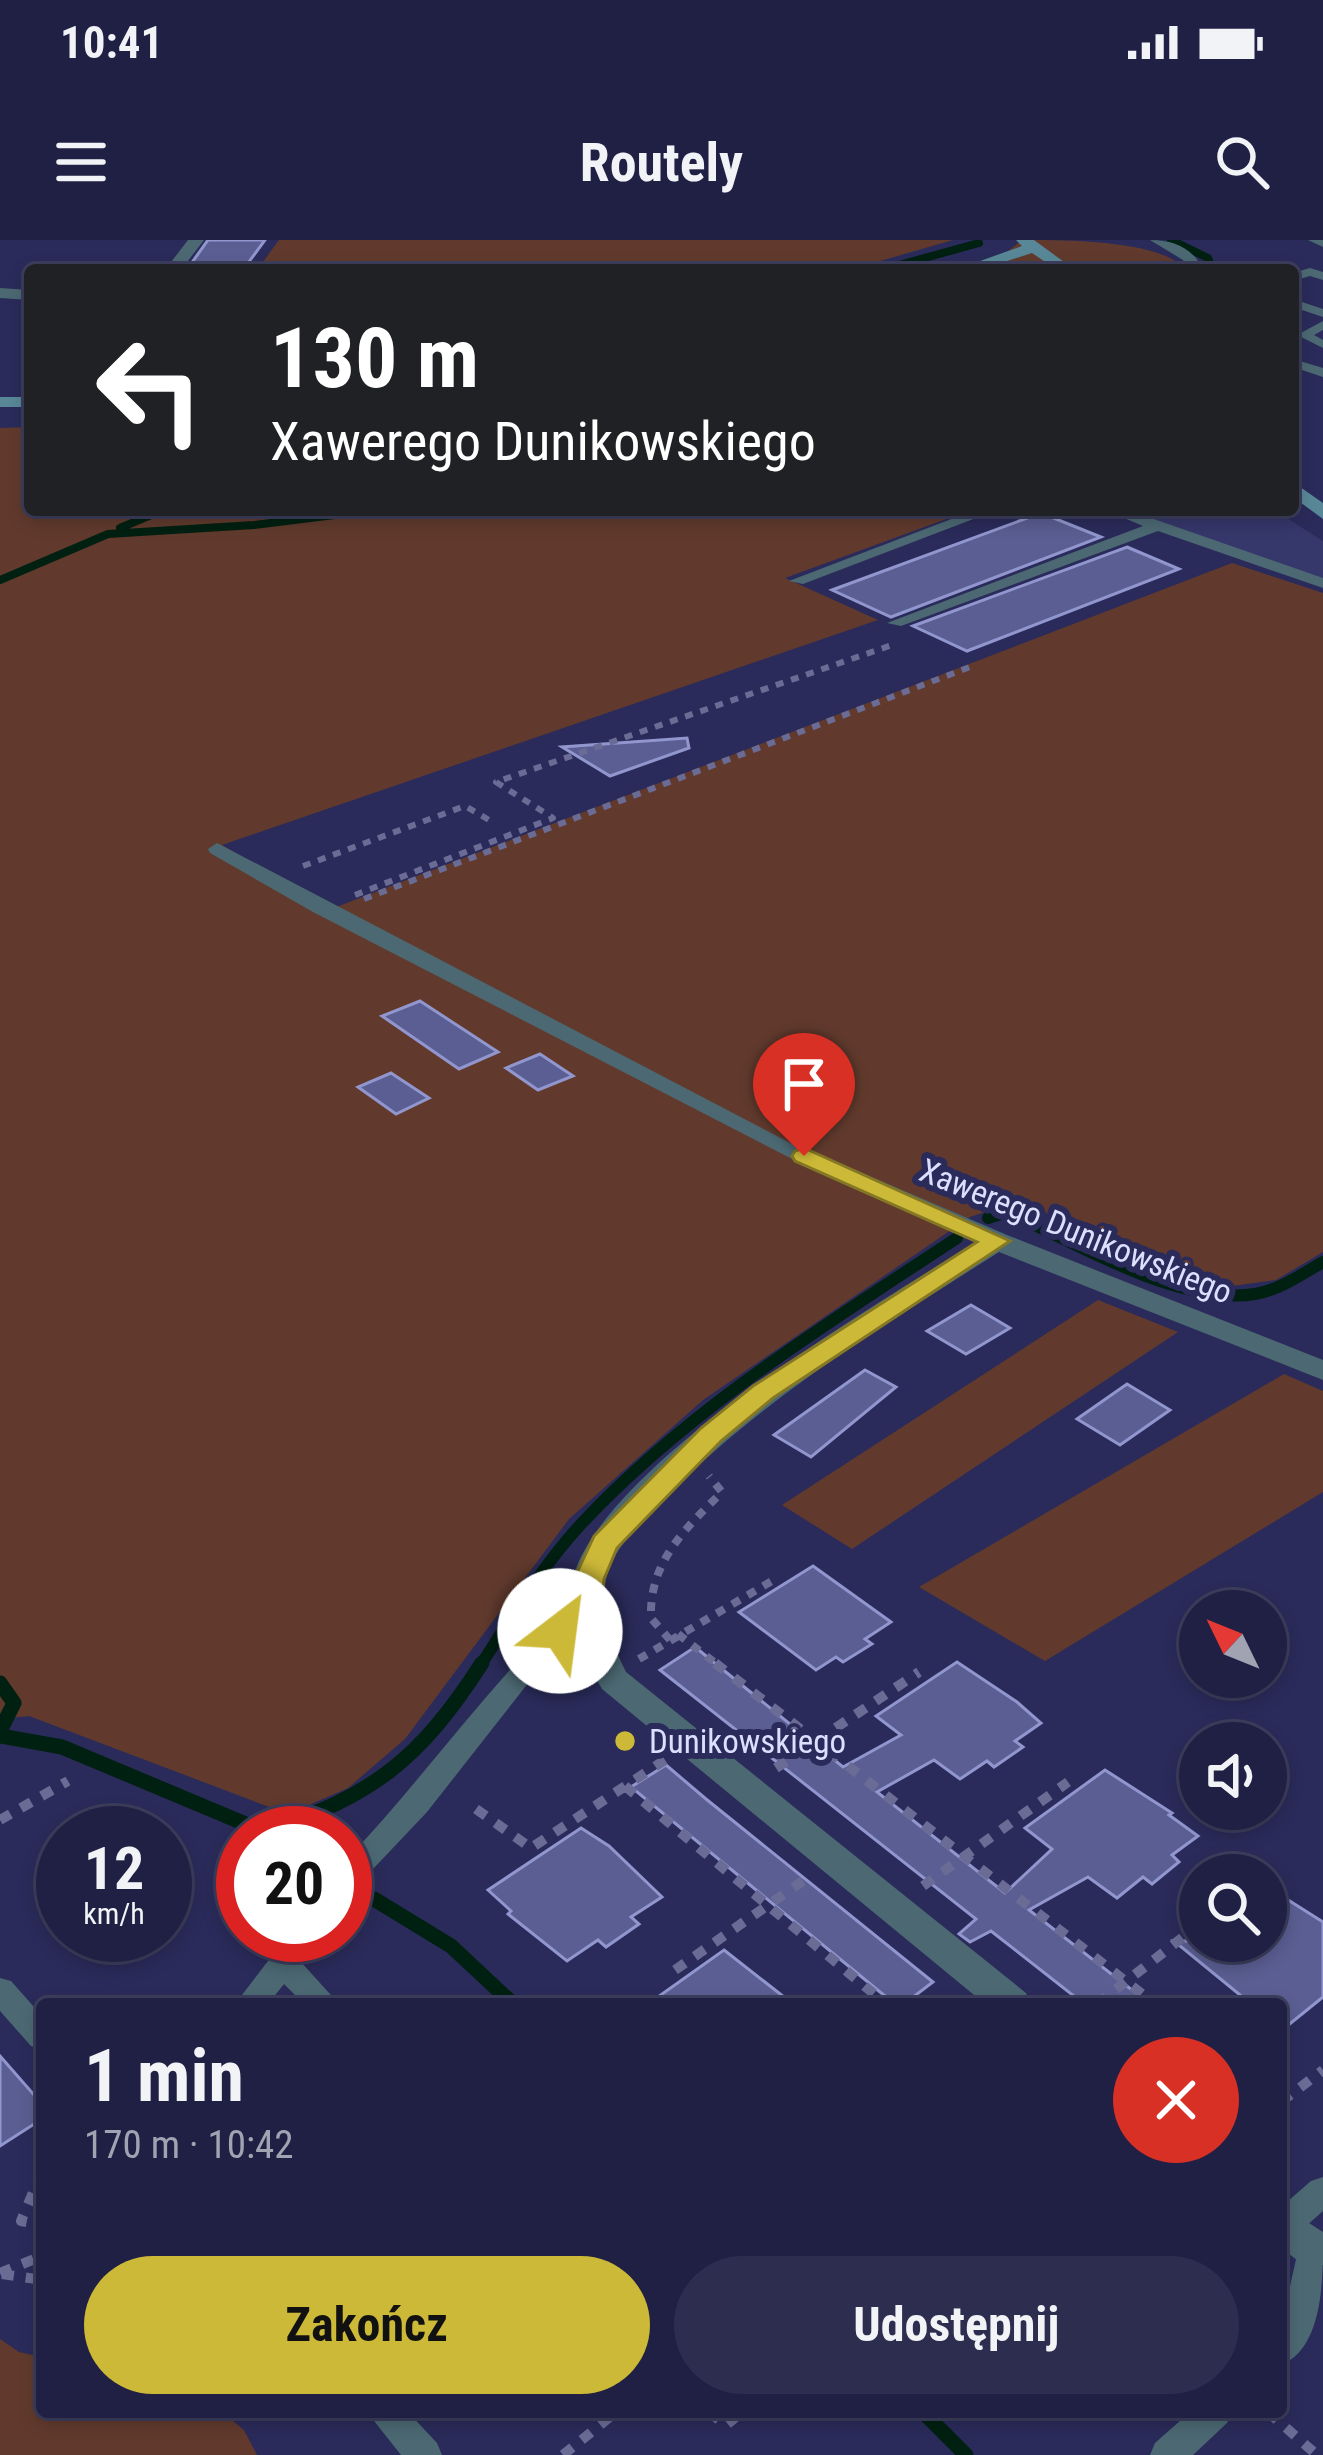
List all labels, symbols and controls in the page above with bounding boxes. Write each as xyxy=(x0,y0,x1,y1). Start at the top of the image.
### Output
text: 10:41 xyxy=(60,16,163,69)
icon: menu xyxy=(48,129,114,195)
icon: search xyxy=(1209,129,1275,195)
text: Routely xyxy=(580,131,743,194)
text: 130 m xyxy=(270,309,479,408)
icon: left xyxy=(72,312,228,468)
text: Xawerego Dunikowskiego xyxy=(270,410,816,473)
pin xyxy=(753,1033,855,1156)
icon: arrive xyxy=(771,1051,837,1117)
street label: Xawerego Dunikowskiego xyxy=(914,1150,1238,1312)
position arrow xyxy=(497,1568,623,1694)
north arrow xyxy=(1179,1590,1287,1698)
map controls xyxy=(1179,1590,1287,1962)
place label: Dunikowskiego xyxy=(649,1722,846,1761)
button: sound xyxy=(1179,1722,1287,1830)
marker: Dunikowskiego xyxy=(612,1728,638,1754)
speed limit sign: 20 xyxy=(216,1806,372,1962)
text: 12 xyxy=(84,1833,144,1904)
button: search xyxy=(1179,1854,1287,1962)
text: km/h xyxy=(83,1896,145,1931)
text: 1 min xyxy=(84,2034,244,2119)
button: close xyxy=(1113,2037,1239,2163)
text: 170 m · 10:42 xyxy=(84,2122,294,2168)
button: Zakończ xyxy=(84,2256,650,2394)
button: Udostępnij xyxy=(674,2256,1239,2394)

